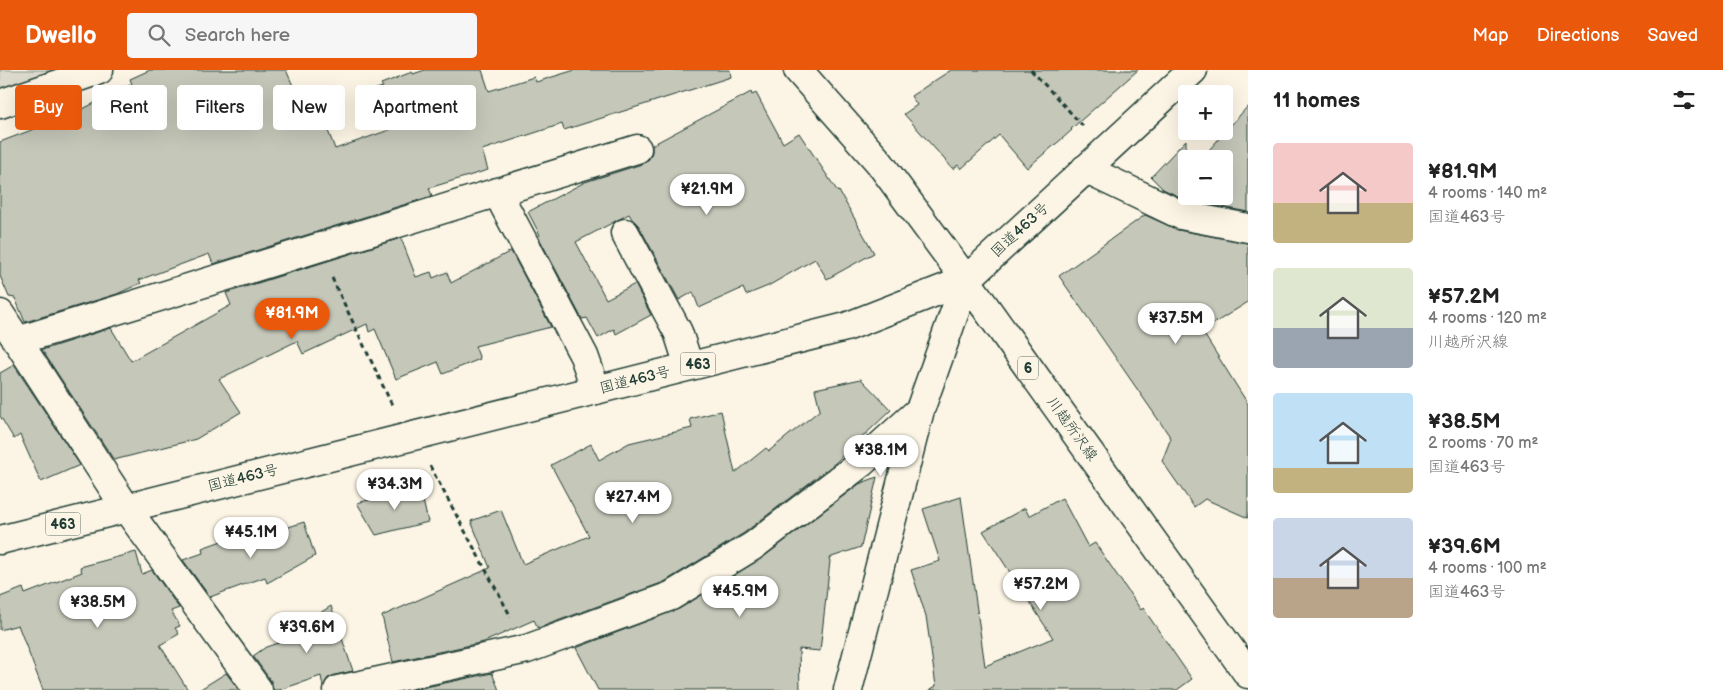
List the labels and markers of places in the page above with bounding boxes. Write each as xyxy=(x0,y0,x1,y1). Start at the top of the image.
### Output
pin: ¥21.9M xyxy=(666,174,748,216)
pin: ¥81.9M xyxy=(251,298,333,340)
pin: ¥37.5M xyxy=(1135,302,1217,345)
pin: ¥38.1M xyxy=(840,434,922,477)
pin: ¥34.3M xyxy=(354,468,436,511)
pin: ¥27.4M xyxy=(592,482,674,524)
pin: ¥45.1M xyxy=(210,516,292,559)
pin: ¥57.2M xyxy=(1000,568,1082,611)
pin: ¥45.9M xyxy=(699,576,781,618)
pin: ¥38.5M xyxy=(57,586,139,629)
pin: ¥39.6M xyxy=(266,612,348,654)

